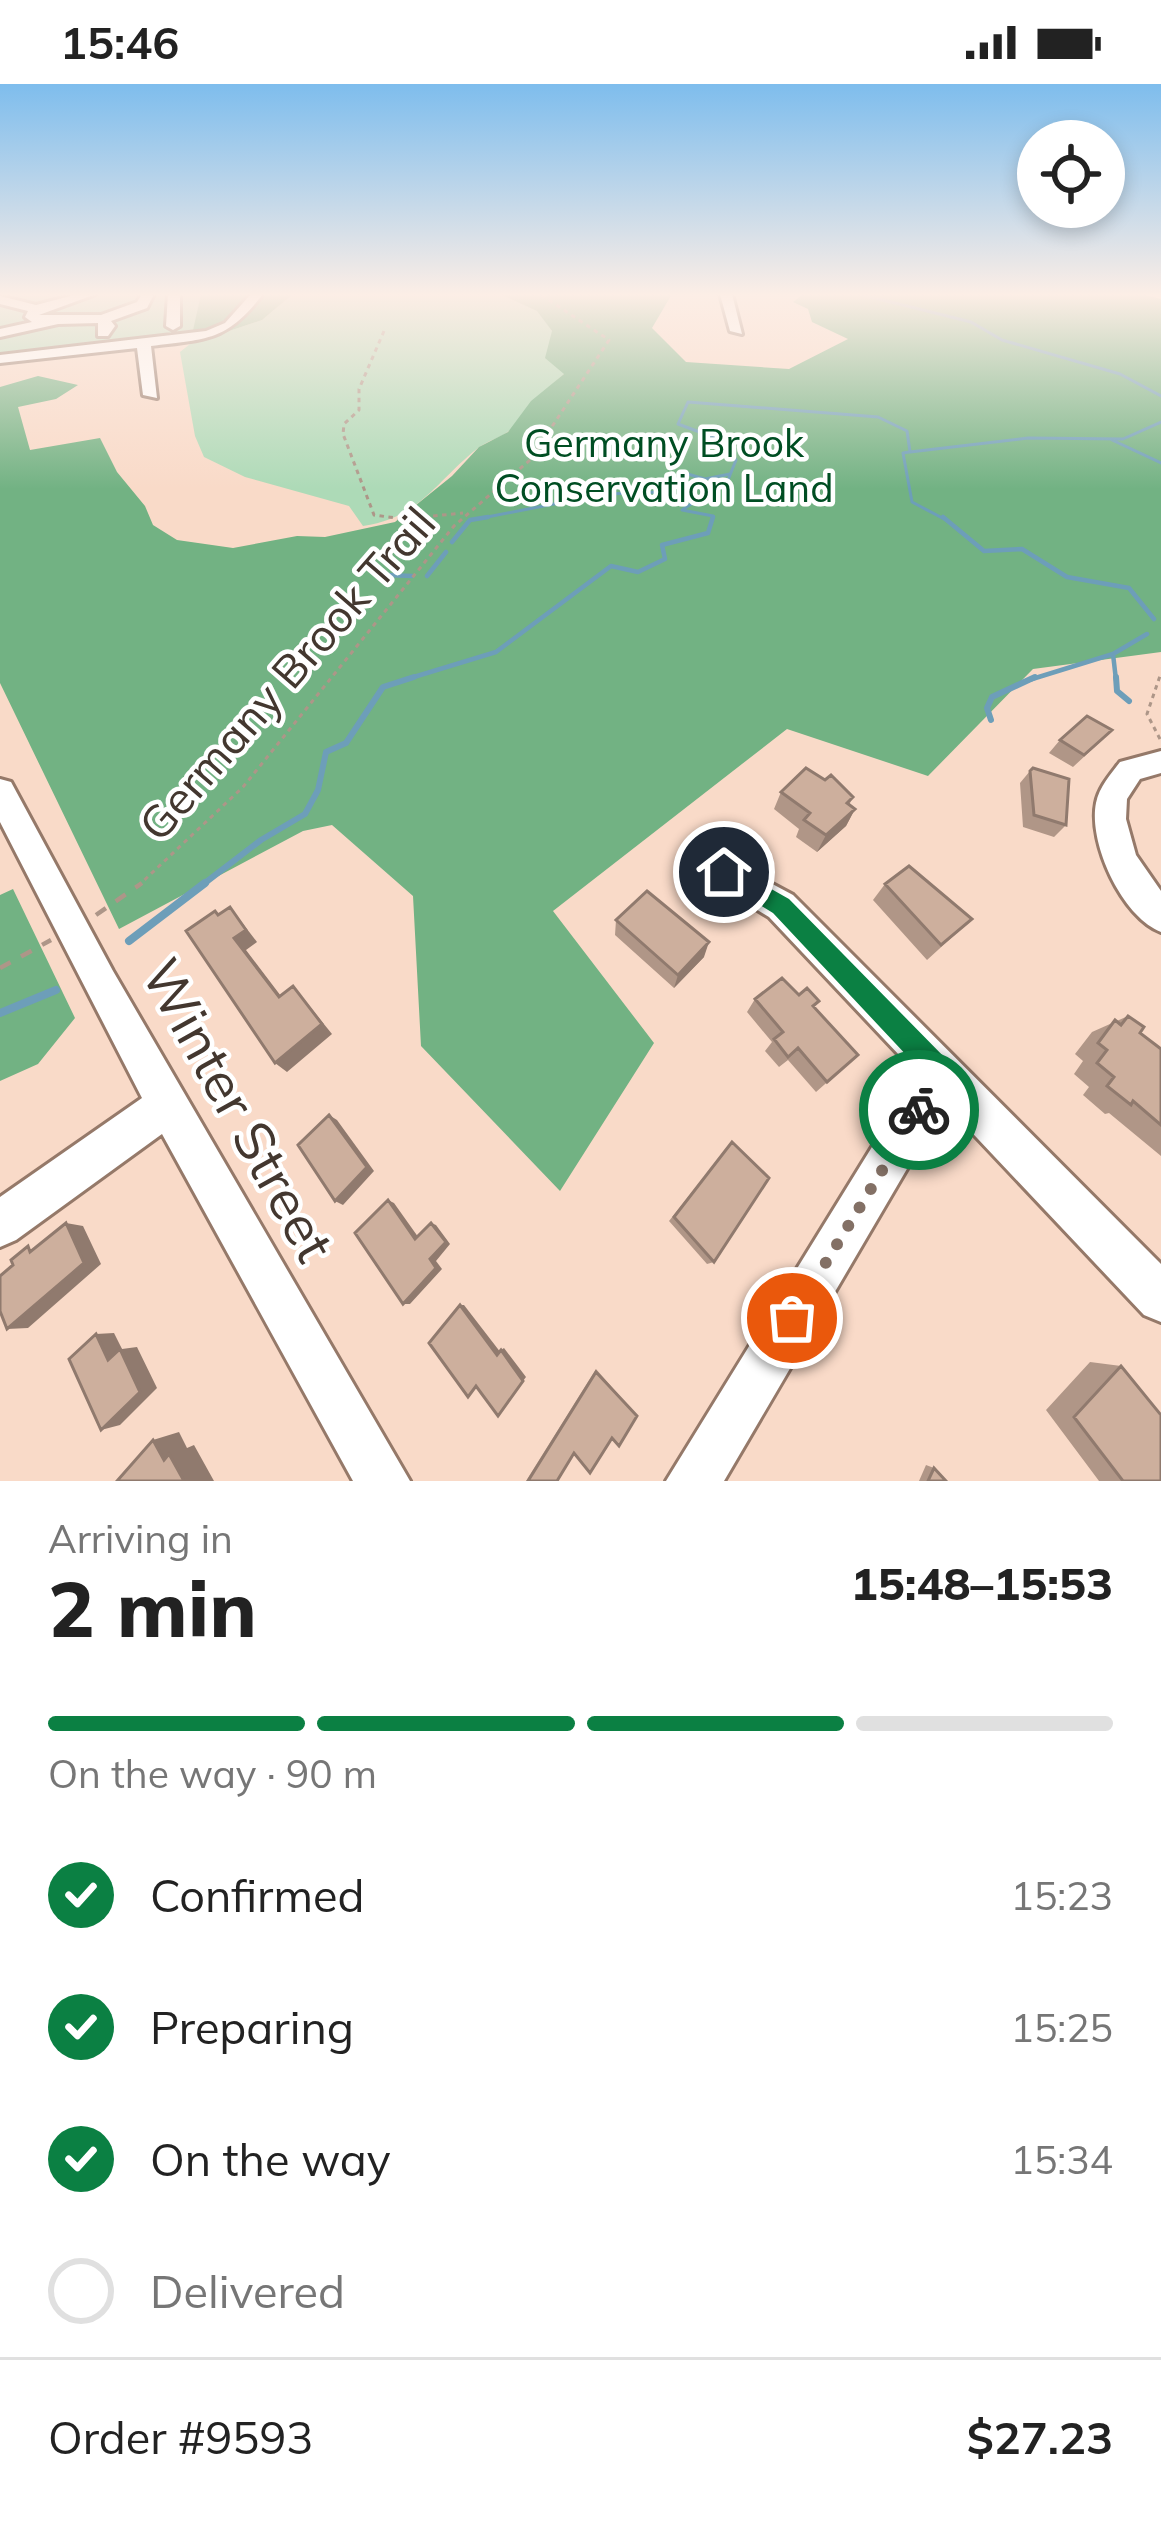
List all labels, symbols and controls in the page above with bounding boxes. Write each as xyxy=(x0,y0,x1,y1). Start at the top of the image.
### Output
text: 15:46 xyxy=(60,14,179,70)
map controls xyxy=(1017,120,1125,228)
button: locate xyxy=(1017,120,1125,228)
park label: Germany Brook Conservation Land xyxy=(494,418,834,512)
street label: Germany Brook Trail xyxy=(126,495,446,851)
pin xyxy=(673,821,775,923)
icon: home xyxy=(691,839,757,905)
street label: Winter Street xyxy=(128,946,350,1273)
courier xyxy=(859,1050,979,1170)
icon: bike xyxy=(886,1077,952,1143)
pin xyxy=(741,1267,843,1369)
icon: bag xyxy=(759,1285,825,1351)
text: Arriving in xyxy=(48,1514,233,1563)
text: 15:48–15:53 xyxy=(851,1555,1113,1611)
text: 2 min xyxy=(48,1559,257,1657)
text: On the way · 90 m xyxy=(48,1749,377,1798)
icon: check xyxy=(48,1862,114,1928)
text: Confirmed xyxy=(150,1867,364,1923)
text: 15:23 xyxy=(1011,1871,1113,1920)
icon: check xyxy=(48,1994,114,2060)
text: Preparing xyxy=(150,1999,354,2055)
text: 15:25 xyxy=(1011,2003,1113,2052)
icon: check xyxy=(48,2126,114,2192)
text: On the way xyxy=(150,2131,391,2187)
text: 15:34 xyxy=(1011,2135,1113,2184)
text: Delivered xyxy=(150,2263,345,2319)
text: Order #9593 xyxy=(48,2409,313,2465)
text: $27.23 xyxy=(967,2409,1113,2465)

